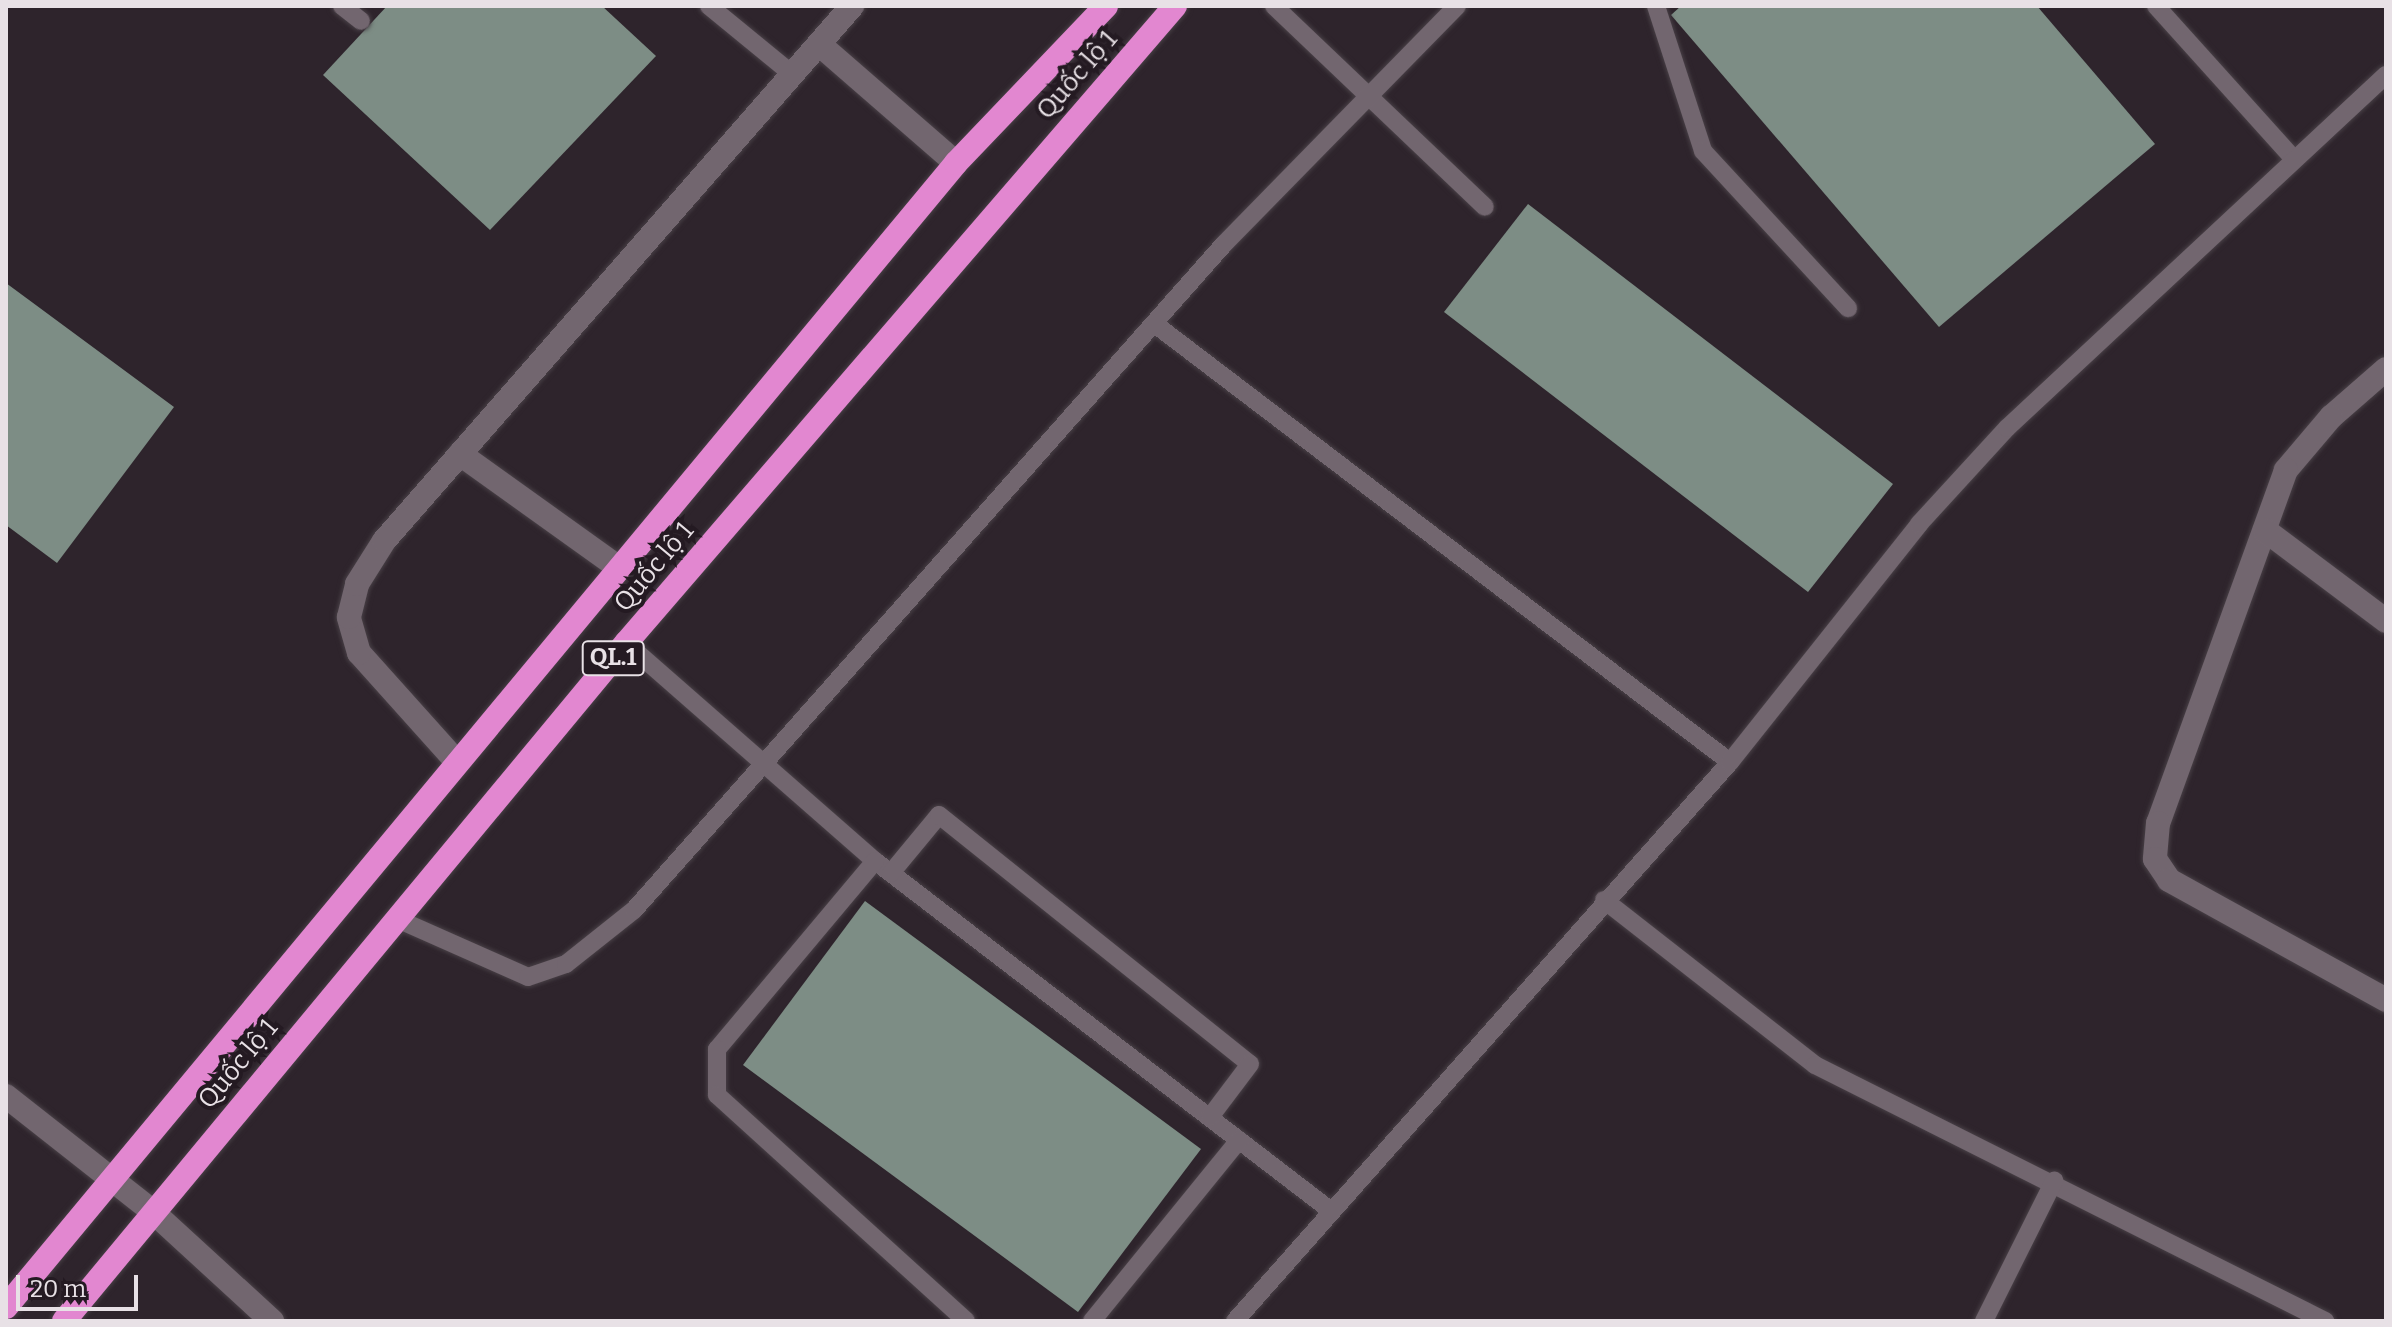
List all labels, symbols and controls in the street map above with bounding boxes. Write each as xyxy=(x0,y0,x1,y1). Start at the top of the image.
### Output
street label: Quốc lộ 1 xyxy=(1030,24,1124,126)
street label: Quốc lộ 1 xyxy=(608,516,700,618)
road number: QL.1 xyxy=(581,638,645,678)
street label: Quốc lộ 1 xyxy=(192,1013,284,1115)
scale bar xyxy=(20,1259,142,1309)
text: 20 m xyxy=(30,1275,86,1303)

